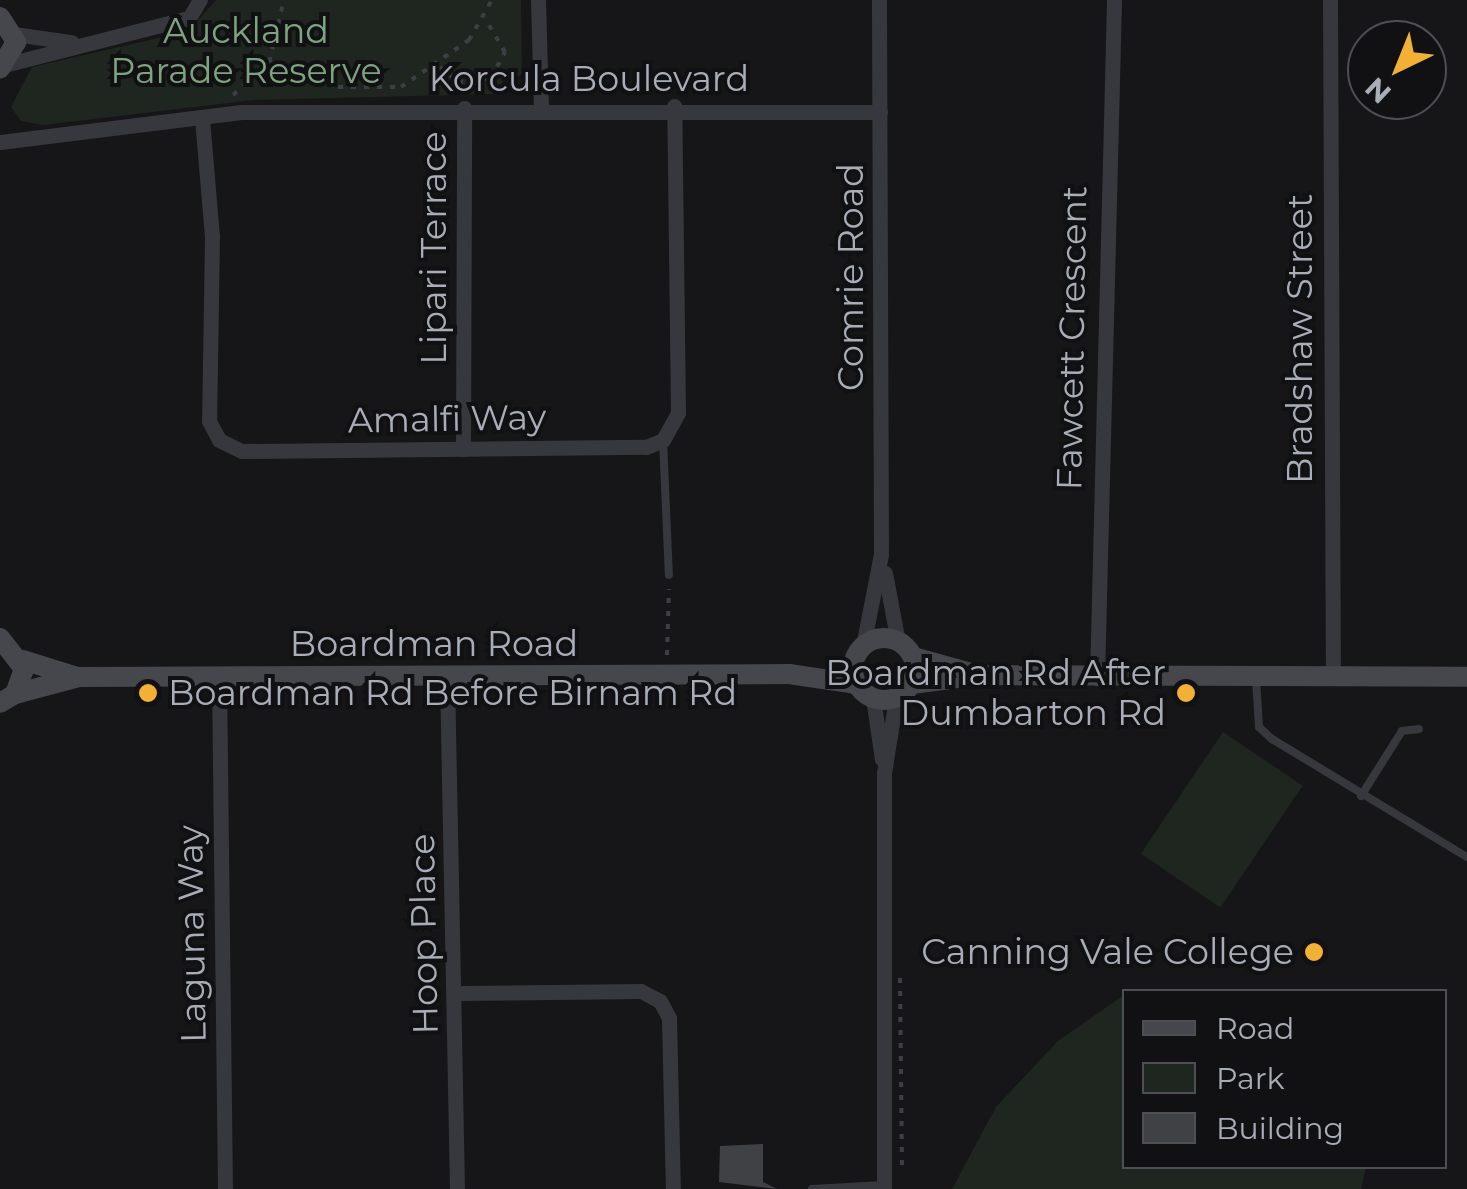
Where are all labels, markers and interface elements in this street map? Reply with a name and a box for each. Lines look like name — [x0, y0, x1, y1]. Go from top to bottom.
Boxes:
park label: Auckland Parade Reserve — [110, 10, 382, 92]
north arrow — [1347, 20, 1447, 120]
street label: Korcula Boulevard — [429, 58, 749, 100]
text: N — [1358, 70, 1398, 111]
street label: Lipari Terrace — [413, 131, 455, 365]
street label: Comrie Road — [830, 163, 872, 391]
street label: Fawcett Crescent — [1048, 185, 1096, 491]
street label: Bradshaw Street — [1279, 194, 1321, 484]
street label: Amalfi Way — [347, 396, 547, 442]
street label: Boardman Road — [290, 623, 578, 665]
place label: Boardman Rd After Dumbarton Rd — [825, 652, 1166, 734]
place label: Boardman Rd Before Birnam Rd — [168, 672, 737, 714]
marker: Boardman Rd Before Birnam Rd — [137, 682, 159, 704]
marker: Boardman Rd After Dumbarton Rd — [1175, 682, 1197, 704]
street label: Laguna Way — [169, 825, 215, 1043]
street label: Hoop Place — [401, 833, 447, 1035]
place label: Canning Vale College — [921, 931, 1294, 973]
marker: Canning Vale College — [1303, 941, 1325, 963]
legend — [1122, 989, 1447, 1169]
text: Road — [1216, 1010, 1294, 1047]
text: Park — [1216, 1060, 1285, 1097]
text: Building — [1216, 1110, 1344, 1147]

